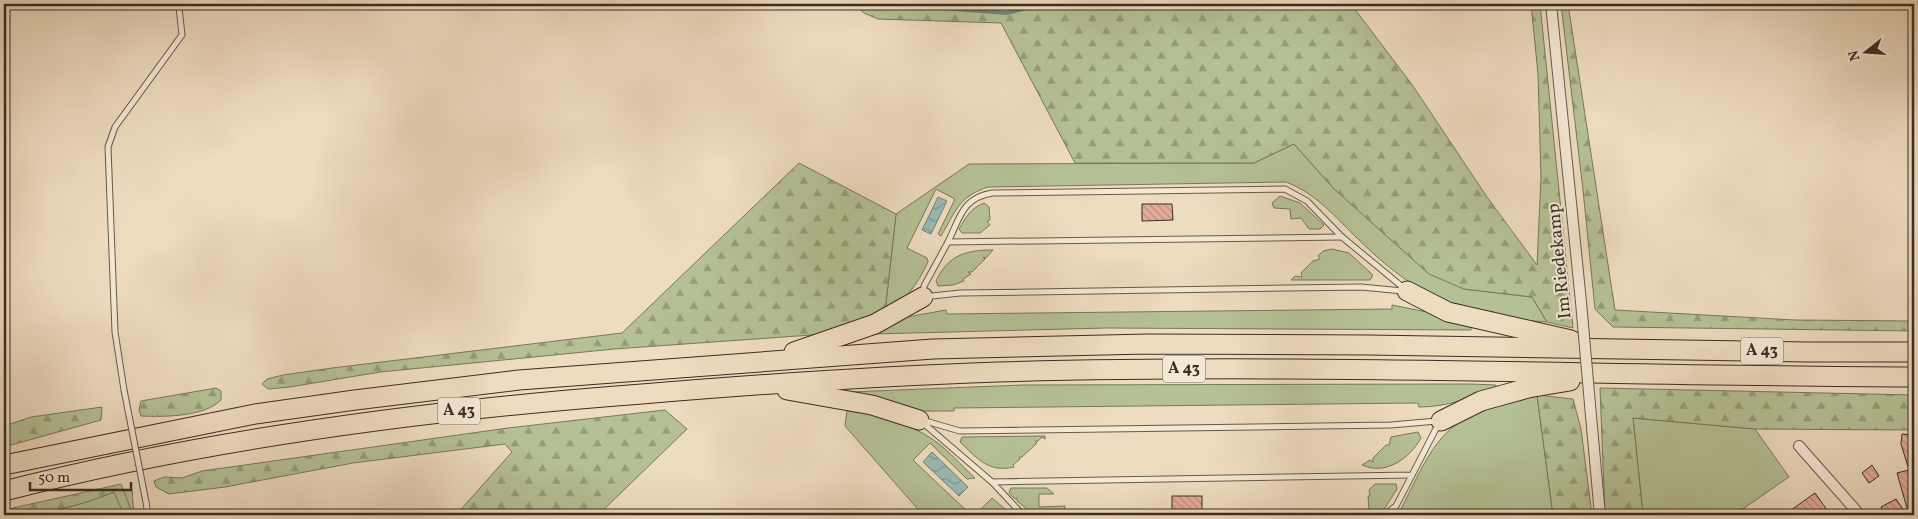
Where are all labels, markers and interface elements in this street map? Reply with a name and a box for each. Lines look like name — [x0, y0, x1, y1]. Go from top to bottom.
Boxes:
north arrow — [1840, 28, 1890, 78]
text: N — [1844, 48, 1866, 63]
street label: Im Riedekamp — [1542, 202, 1578, 320]
road number: A 43 — [1741, 338, 1783, 364]
road number: A 43 — [1163, 356, 1205, 382]
road number: A 43 — [438, 398, 480, 424]
scale bar — [30, 459, 131, 491]
text: 50 m — [38, 468, 70, 489]

